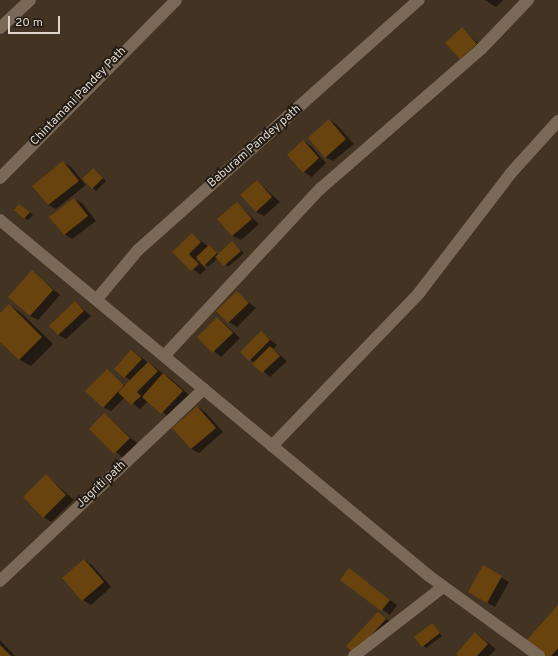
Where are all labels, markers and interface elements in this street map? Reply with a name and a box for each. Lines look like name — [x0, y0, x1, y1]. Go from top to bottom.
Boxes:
scale bar — [10, 8, 62, 34]
text: 20 m — [15, 15, 43, 31]
street label: Chintamani Pandey Path — [28, 45, 130, 149]
street label: Baburam Pandey path — [205, 103, 305, 191]
street label: Jagriti path — [74, 459, 130, 511]

